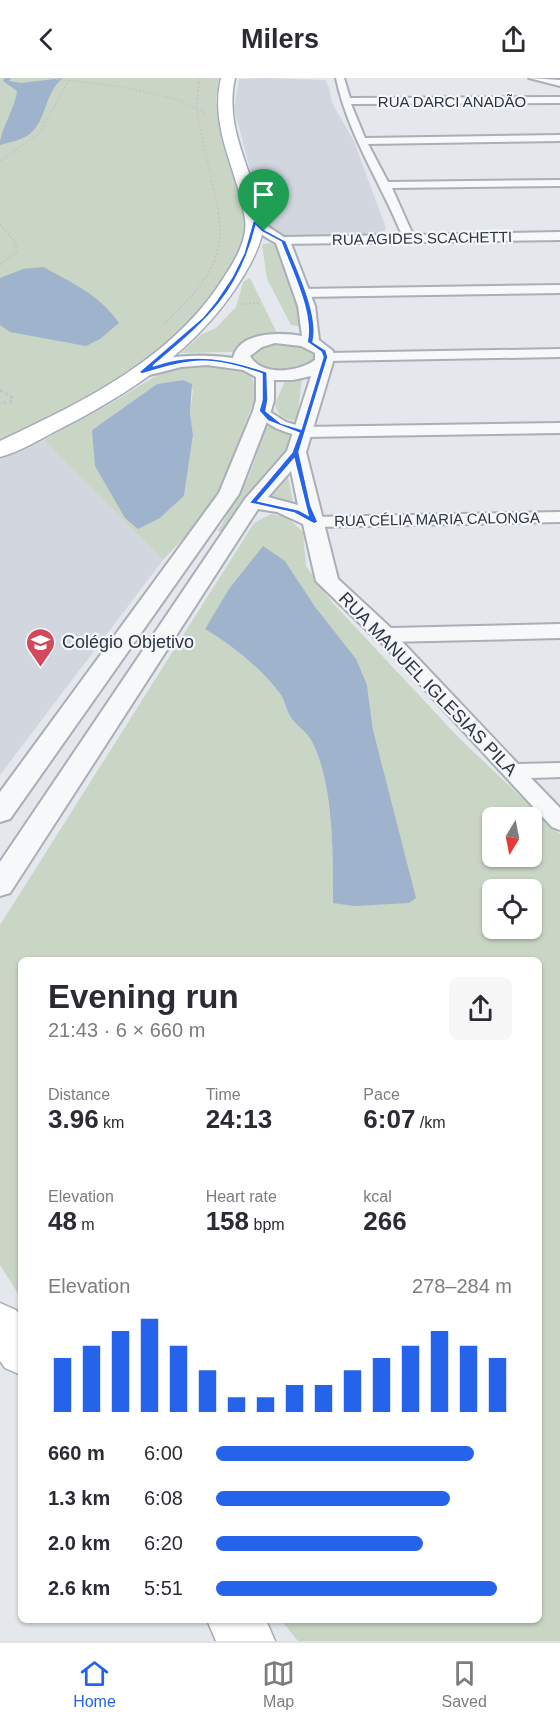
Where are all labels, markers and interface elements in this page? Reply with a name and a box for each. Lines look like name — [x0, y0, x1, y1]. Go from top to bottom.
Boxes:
icon: back — [30, 23, 63, 56]
icon: share — [497, 23, 530, 56]
text: Milers — [241, 24, 319, 54]
street label: RUA DARCI ANADÃO — [378, 93, 526, 110]
pin — [238, 169, 289, 231]
icon: arrive — [247, 178, 280, 211]
street label: RUA AGIDES SCACHETTI — [332, 228, 512, 248]
street label: RUA CÉLIA MARIA CALONGA — [334, 509, 540, 529]
street label: RUA MANUEL IGLESIAS PILA — [335, 588, 521, 780]
school or university icon: Colégio Objetivo — [25, 626, 57, 668]
place label: Colégio Objetivo — [62, 632, 194, 652]
north arrow — [482, 807, 542, 867]
map controls — [482, 807, 542, 939]
button: locate — [482, 879, 542, 939]
button: share — [449, 977, 512, 1040]
text: Evening run — [48, 978, 239, 1015]
text: 21:43 · 6 × 660 m — [48, 1019, 205, 1041]
text: Distance — [48, 1086, 110, 1103]
text: Time — [206, 1086, 241, 1103]
text: Pace — [363, 1086, 400, 1103]
text: 3.96 — [48, 1104, 99, 1134]
text: 24:13 — [206, 1104, 272, 1134]
text: 6:07 — [363, 1104, 415, 1134]
text: km — [99, 1114, 124, 1131]
text: /km — [415, 1114, 446, 1131]
text: Elevation — [48, 1188, 114, 1205]
text: Heart rate — [206, 1188, 277, 1205]
text: kcal — [363, 1188, 392, 1205]
text: 48 — [48, 1206, 77, 1236]
text: 158 — [206, 1206, 249, 1236]
text: 266 — [363, 1206, 407, 1236]
text: m — [77, 1216, 95, 1233]
text: bpm — [249, 1216, 285, 1233]
text: Elevation — [48, 1275, 130, 1297]
text: 278–284 m — [412, 1275, 512, 1297]
text: 660 m — [48, 1442, 105, 1464]
text: 6:00 — [144, 1442, 183, 1464]
text: 1.3 km — [48, 1487, 110, 1509]
text: 6:08 — [144, 1487, 183, 1509]
text: 2.0 km — [48, 1532, 110, 1554]
text: 6:20 — [144, 1532, 183, 1554]
text: 2.6 km — [48, 1577, 110, 1599]
text: 5:51 — [144, 1577, 183, 1599]
tab: Home — [73, 1657, 116, 1711]
tab: Map — [262, 1657, 295, 1711]
tab: Saved — [441, 1657, 487, 1711]

